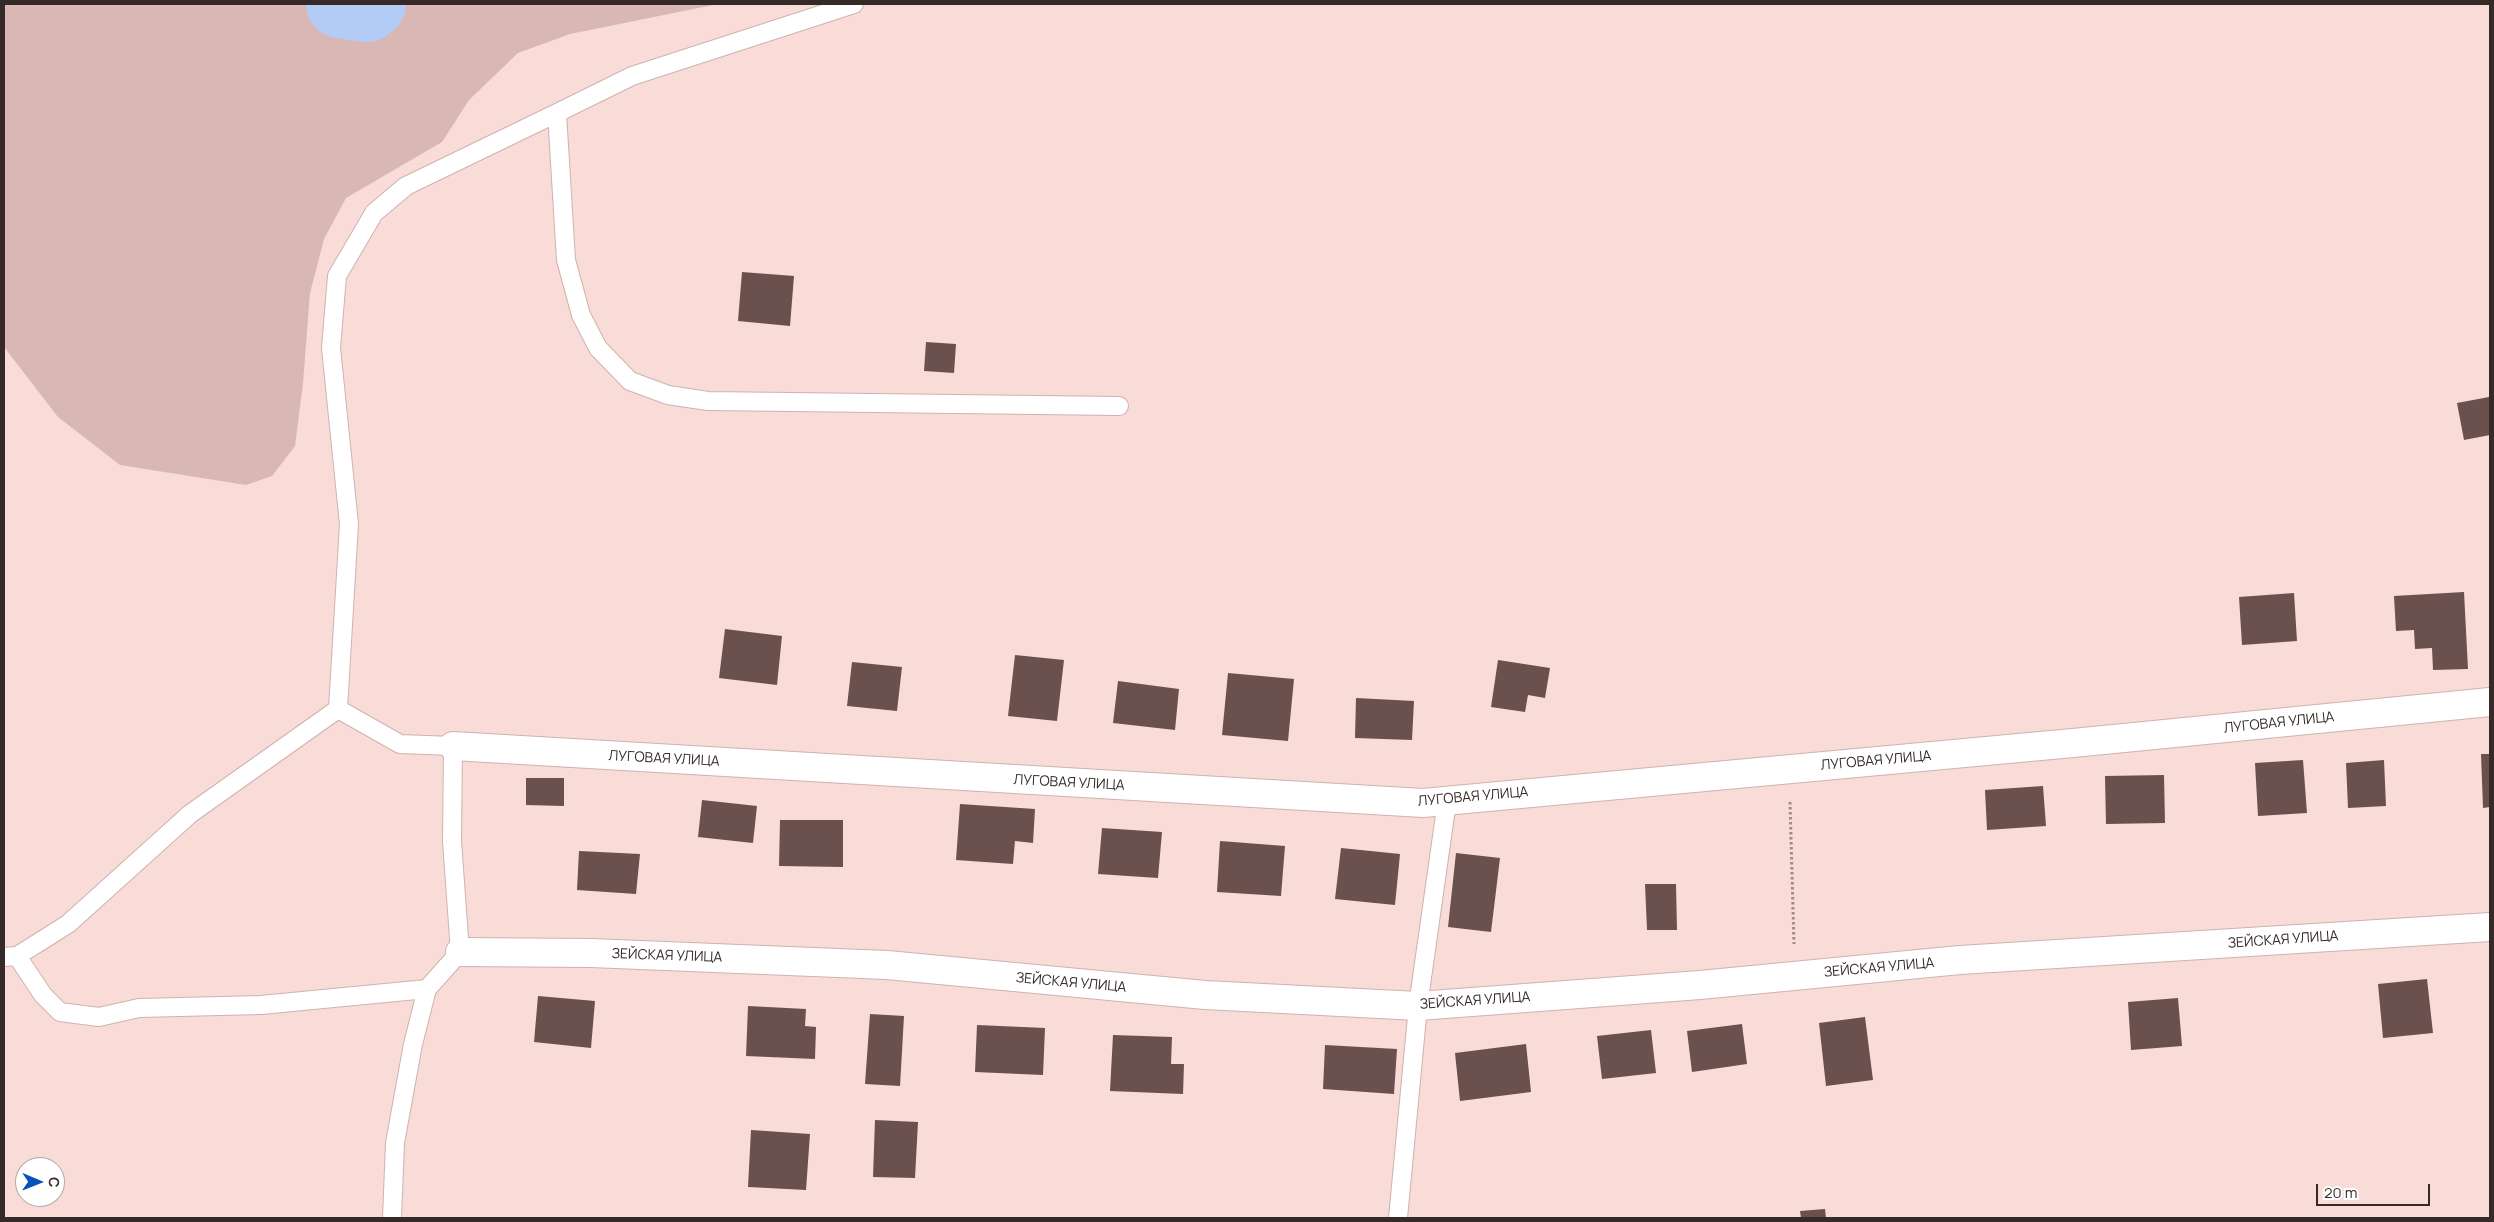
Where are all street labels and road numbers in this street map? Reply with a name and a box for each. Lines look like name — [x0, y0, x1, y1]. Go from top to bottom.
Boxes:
street label: ЛУГОВАЯ УЛИЦА — [2223, 709, 2335, 737]
street label: ЛУГОВАЯ УЛИЦА — [608, 748, 720, 770]
street label: ЛУГОВАЯ УЛИЦА — [1820, 748, 1932, 774]
street label: ЛУГОВАЯ УЛИЦА — [1013, 772, 1125, 794]
street label: ЛУГОВАЯ УЛИЦА — [1417, 784, 1529, 810]
street label: ЗЕЙСКАЯ УЛИЦА — [2227, 928, 2339, 952]
street label: ЗЕЙСКАЯ УЛИЦА — [611, 946, 723, 966]
street label: ЗЕЙСКАЯ УЛИЦА — [1823, 955, 1935, 981]
street label: ЗЕЙСКАЯ УЛИЦА — [1015, 970, 1127, 996]
street label: ЗЕЙСКАЯ УЛИЦА — [1419, 989, 1531, 1013]

